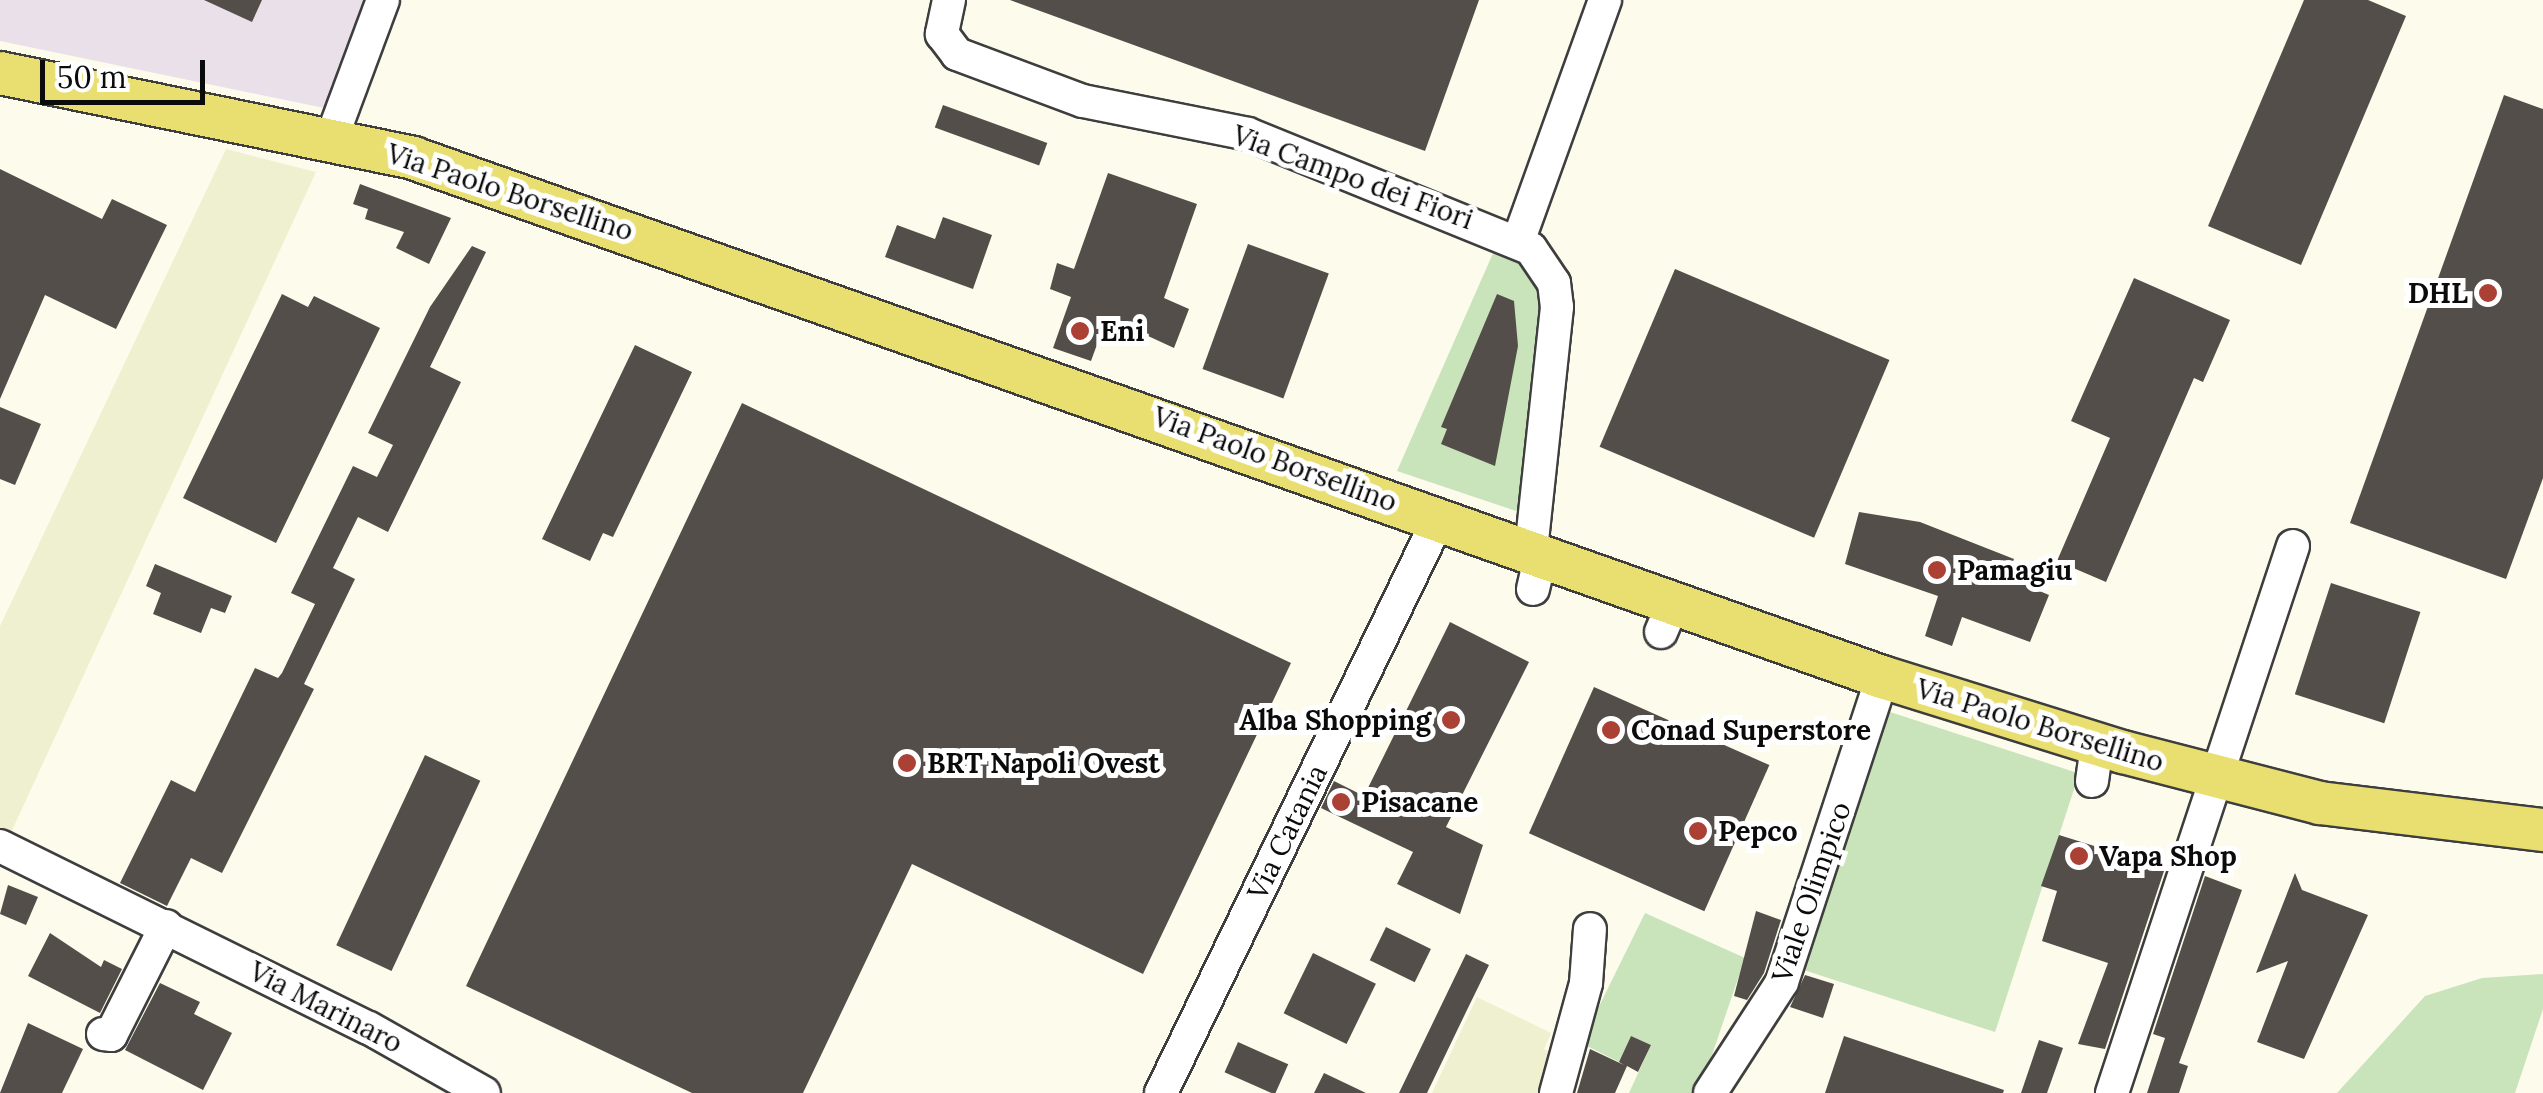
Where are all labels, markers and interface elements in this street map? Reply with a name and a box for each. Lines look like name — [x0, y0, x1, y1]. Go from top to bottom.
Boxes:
scale bar — [45, 40, 210, 102]
text: 50 m — [57, 58, 127, 96]
street label: Via Campo dei Fiori — [1228, 118, 1478, 236]
street label: Via Paolo Borsellino — [383, 136, 637, 248]
place label: DHL — [2408, 276, 2468, 310]
marker: DHL — [2477, 282, 2499, 304]
place label: Eni — [1100, 314, 1144, 348]
marker: Eni — [1069, 320, 1091, 342]
street label: Via Paolo Borsellino — [1148, 399, 1402, 519]
place label: Pamagiu — [1957, 553, 2072, 587]
marker: Pamagiu — [1926, 559, 1948, 581]
street label: Via Paolo Borsellino — [1912, 671, 2168, 779]
place label: Alba Shopping — [1239, 703, 1431, 737]
marker: Alba Shopping — [1440, 709, 1462, 731]
place label: Conad Superstore — [1631, 713, 1871, 747]
marker: Conad Superstore — [1600, 719, 1622, 741]
place label: BRT Napoli Ovest — [927, 746, 1160, 780]
marker: BRT Napoli Ovest — [896, 752, 918, 774]
street label: Via Catania — [1240, 759, 1334, 905]
place label: Pisacane — [1361, 785, 1478, 819]
marker: Pisacane — [1330, 791, 1352, 813]
street label: Viale Olimpico — [1764, 797, 1858, 987]
place label: Pepco — [1718, 814, 1798, 848]
marker: Pepco — [1687, 820, 1709, 842]
place label: Vapa Shop — [2099, 839, 2237, 873]
marker: Vapa Shop — [2068, 845, 2090, 867]
street label: Via Marinaro — [244, 954, 408, 1060]

